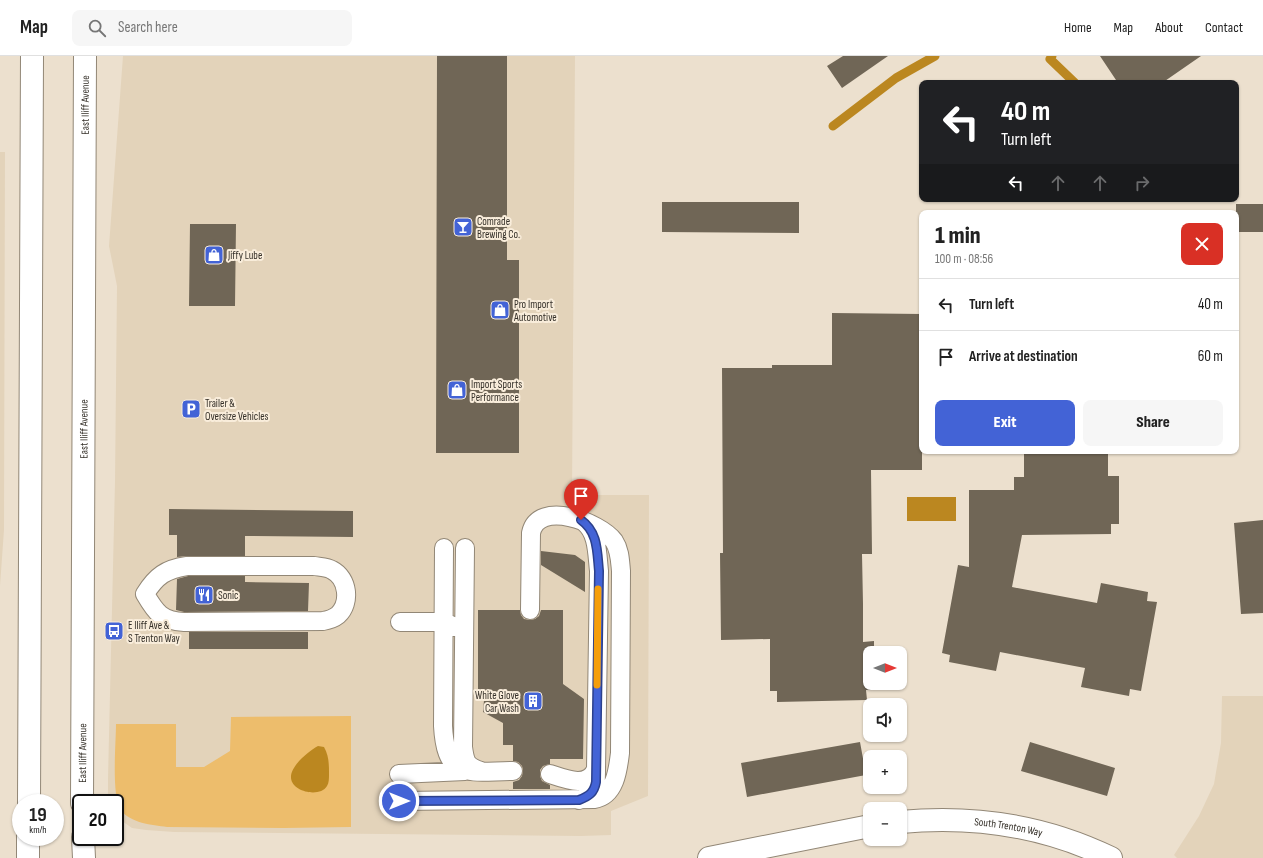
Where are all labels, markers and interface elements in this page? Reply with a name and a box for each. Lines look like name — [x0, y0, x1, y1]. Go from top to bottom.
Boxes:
search box — [72, 10, 352, 46]
text: Map — [20, 16, 48, 39]
icon: search — [86, 17, 108, 39]
text: Search here — [118, 18, 178, 37]
text: Home — [1064, 19, 1092, 36]
text: Map — [1114, 19, 1133, 36]
text: About — [1155, 19, 1183, 36]
text: Contact — [1205, 19, 1243, 36]
street label: East Iliff Avenue — [79, 75, 92, 135]
text: 40 m — [1001, 95, 1050, 128]
icon: left — [935, 96, 987, 148]
text: Turn left — [1001, 129, 1052, 150]
icon: left — [1005, 172, 1027, 194]
icon: ahead — [1047, 172, 1069, 194]
icon: ahead — [1089, 172, 1111, 194]
icon: right — [1131, 172, 1153, 194]
place label: Comrade Brewing Co. — [477, 215, 520, 241]
bar icon: Comrade Brewing Co. — [452, 216, 474, 238]
text: 1 min — [935, 221, 981, 250]
button: close — [1181, 223, 1223, 265]
shop icon: Jiffy Lube — [203, 244, 225, 266]
place label: Jiffy Lube — [227, 249, 262, 262]
text: 100 m · 08:56 — [935, 251, 993, 267]
icon: left — [935, 294, 957, 316]
text: Turn left — [969, 295, 1014, 314]
text: 40 m — [1198, 295, 1223, 314]
place label: Pro Import Automotive — [513, 298, 557, 324]
shop icon: Pro Import Automotive — [489, 299, 511, 321]
icon: arrive — [935, 346, 957, 368]
text: Arrive at destination — [969, 347, 1078, 366]
text: 60 m — [1198, 347, 1223, 366]
place label: Import Sports Performance — [471, 378, 522, 404]
shop icon: Import Sports Performance — [446, 379, 468, 401]
place label: Trailer & Oversize Vehicles — [205, 397, 269, 423]
parking icon: Trailer & Oversize Vehicles — [180, 398, 202, 420]
street label: East Iliff Avenue — [77, 399, 91, 459]
button: Exit — [935, 400, 1075, 446]
button: Share — [1083, 400, 1223, 446]
pin — [564, 479, 598, 520]
icon: arrive — [570, 485, 592, 507]
restaurant icon: Sonic — [193, 584, 215, 606]
place label: Sonic — [218, 589, 238, 602]
place label: E Iliff Ave & S Trenton Way — [128, 619, 181, 645]
bus stop icon: E Iliff Ave & S Trenton Way — [103, 620, 125, 642]
north arrow — [863, 646, 907, 690]
map controls — [863, 646, 907, 846]
place label: White Glove Car Wash — [475, 689, 519, 715]
building icon: White Glove Car Wash — [522, 690, 544, 712]
button: sound — [863, 698, 907, 742]
street label: East Iliff Avenue — [76, 723, 89, 783]
button: + — [863, 750, 907, 794]
position arrow — [378, 780, 420, 822]
speed limit sign: 20 — [72, 794, 124, 846]
button: − — [863, 802, 907, 846]
text: 19 — [29, 803, 47, 827]
street label: South Trenton Way — [974, 815, 1045, 840]
text: km/h — [29, 824, 47, 836]

